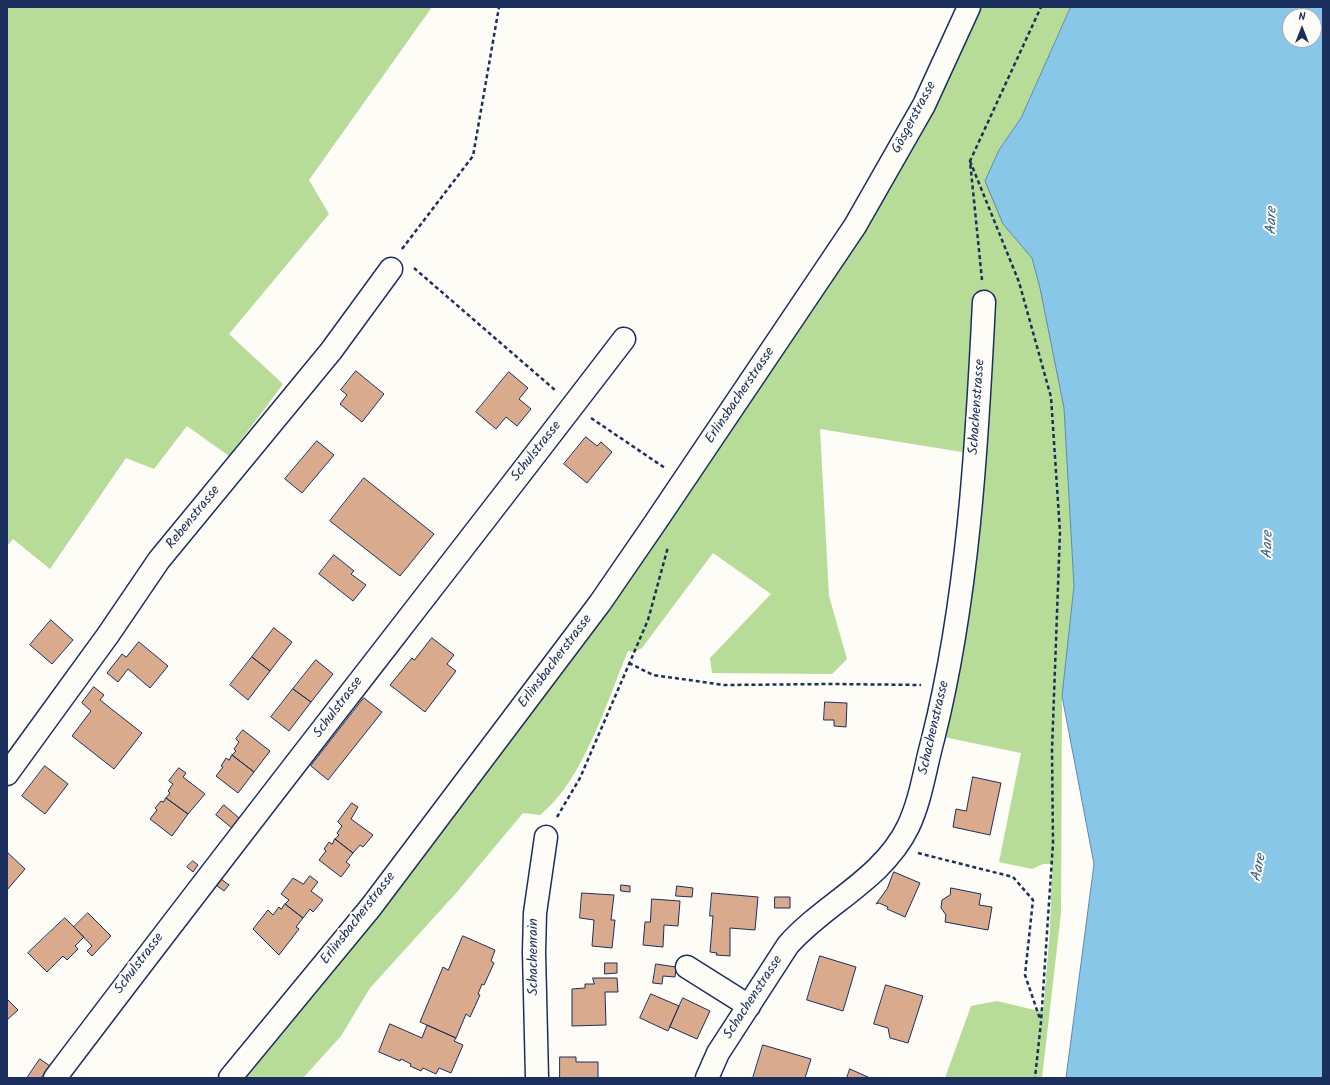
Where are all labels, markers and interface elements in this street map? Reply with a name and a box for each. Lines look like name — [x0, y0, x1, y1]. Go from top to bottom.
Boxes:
north arrow — [1282, 8, 1322, 48]
text: N — [1299, 8, 1305, 26]
street label: Gösgerstrasse — [889, 79, 941, 157]
water label: Aare — [1264, 207, 1282, 235]
street label: Erlinsbacherstrasse — [703, 345, 779, 447]
street label: Schachenstrasse — [966, 359, 990, 455]
street label: Schulstrasse — [508, 418, 566, 486]
street label: Rebenstrasse — [163, 483, 225, 553]
water label: Aare — [1260, 531, 1278, 559]
street label: Erlinsbacherstrasse — [515, 612, 597, 712]
street label: Schulstrasse — [311, 674, 367, 742]
street label: Schachenstrasse — [916, 679, 954, 777]
water label: Aare — [1249, 853, 1271, 883]
street label: Erlinsbacherstrasse — [318, 870, 400, 968]
street label: Schachenrain — [527, 918, 543, 996]
street label: Schulstrasse — [112, 930, 168, 998]
street label: Schachenstrasse — [721, 953, 787, 1043]

